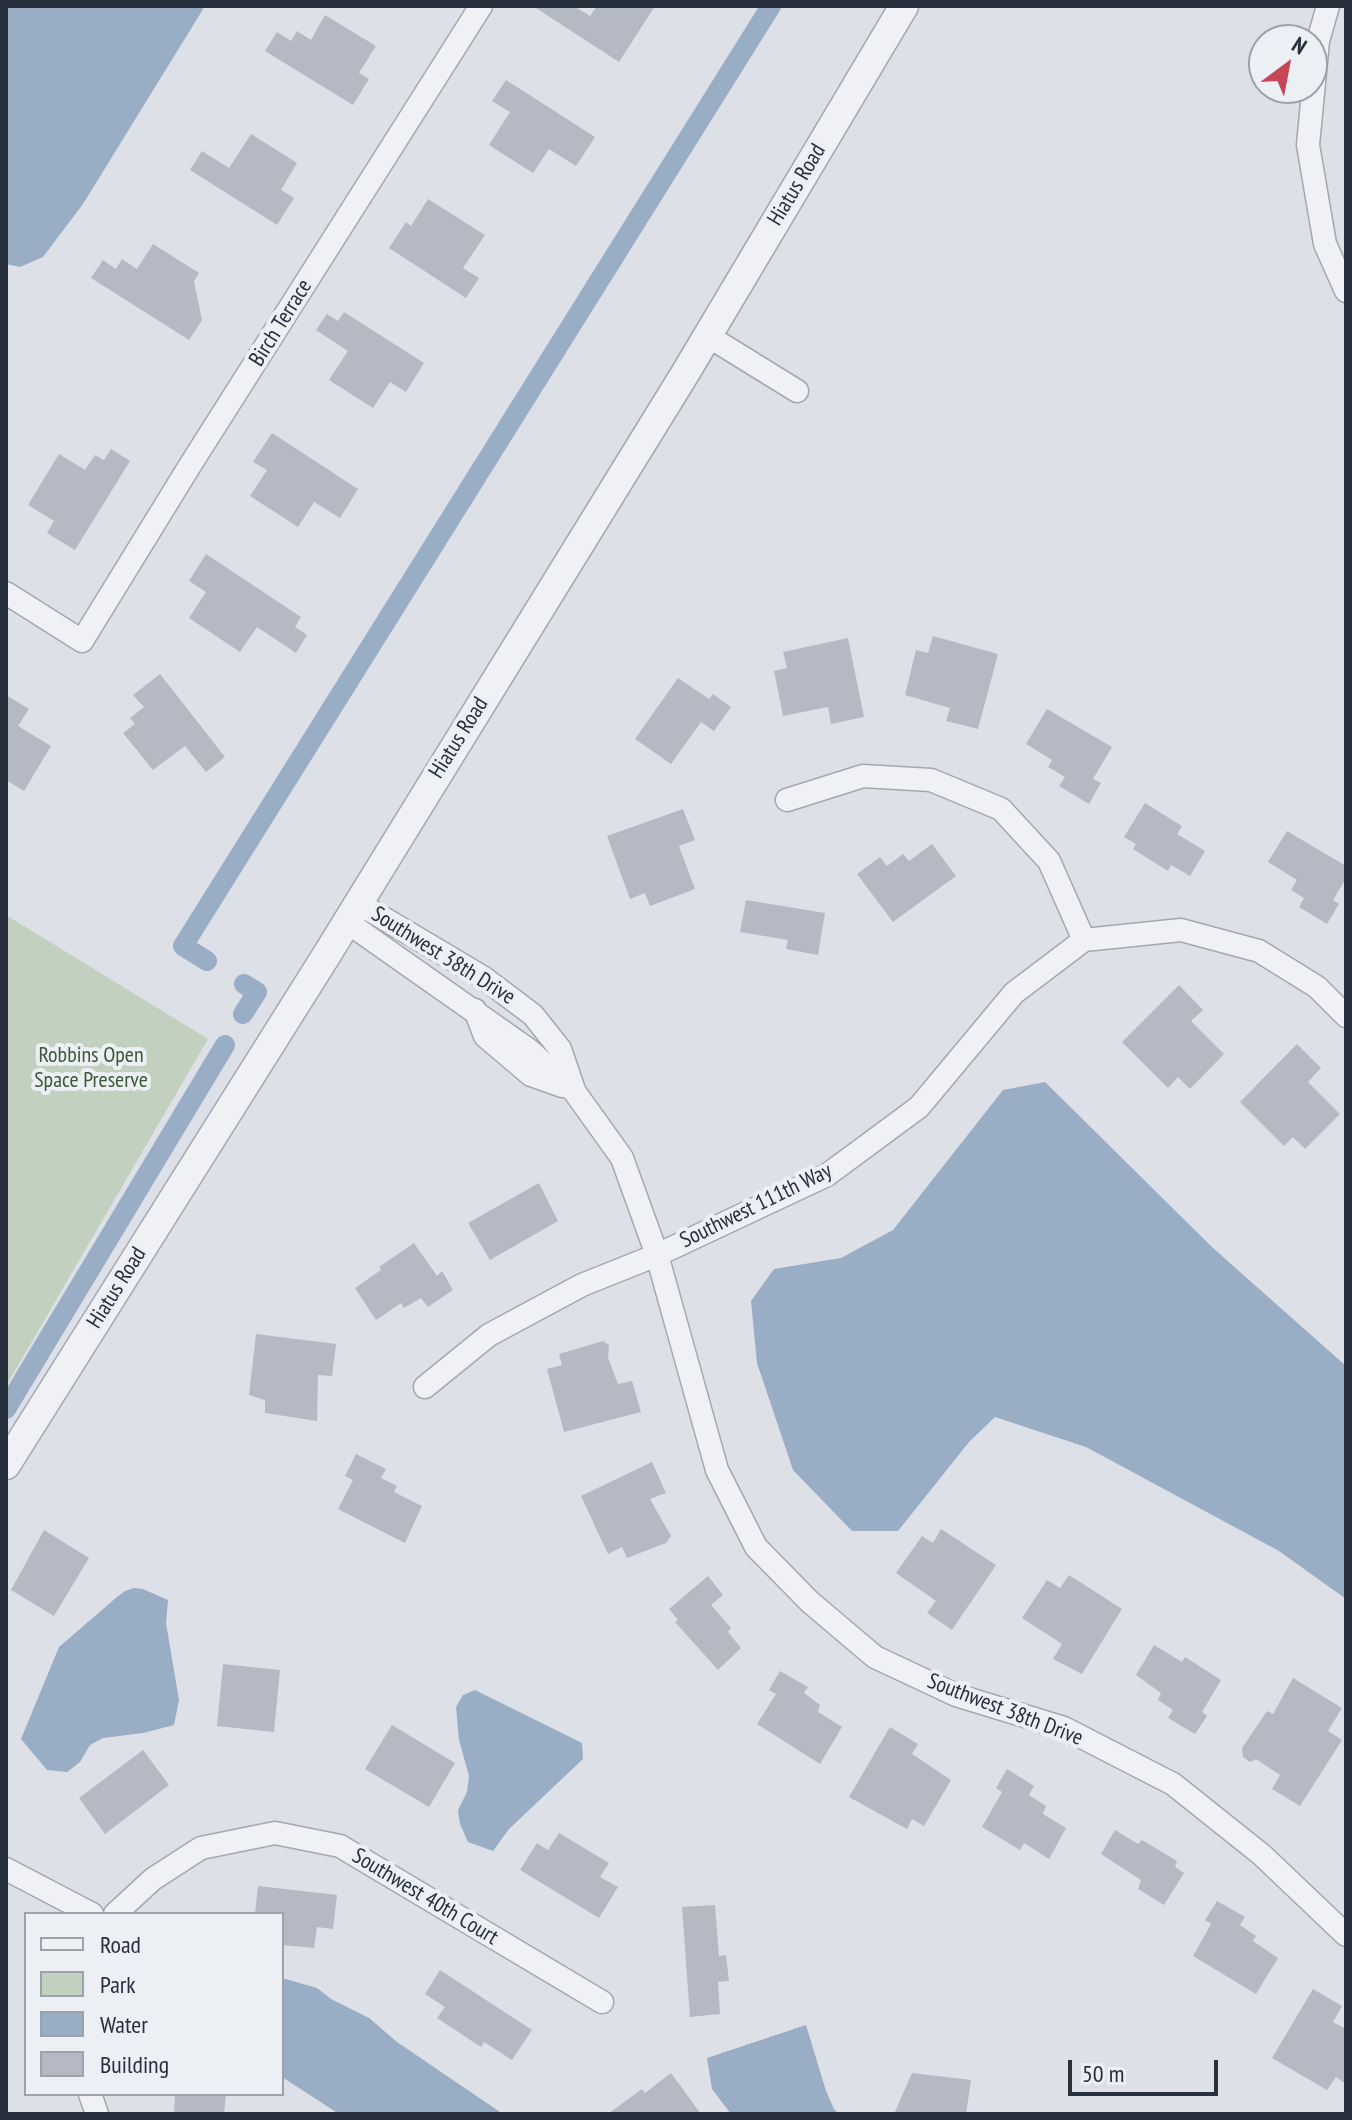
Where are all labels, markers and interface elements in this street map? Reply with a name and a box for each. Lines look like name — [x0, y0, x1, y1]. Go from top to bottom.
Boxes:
north arrow — [1248, 24, 1328, 104]
text: N — [1287, 30, 1312, 60]
street label: Hiatus Road — [762, 139, 832, 231]
street label: Birch Terrace — [244, 275, 318, 371]
street label: Hiatus Road — [424, 693, 494, 783]
street label: Southwest 38th Drive — [366, 901, 520, 1011]
park label: Robbins Open Space Preserve — [34, 1043, 148, 1094]
street label: Southwest 111th Way — [676, 1158, 836, 1254]
street label: Hiatus Road — [82, 1243, 152, 1333]
street label: Southwest 38th Drive — [924, 1668, 1086, 1752]
street label: Southwest 40th Court — [347, 1843, 503, 1951]
legend — [24, 1912, 284, 2096]
text: Road — [100, 1929, 141, 1960]
text: Park — [100, 1969, 136, 2000]
text: Water — [100, 2009, 148, 2040]
scale bar — [1072, 2044, 1222, 2094]
text: Building — [100, 2049, 169, 2080]
text: 50 m — [1082, 2058, 1124, 2089]

